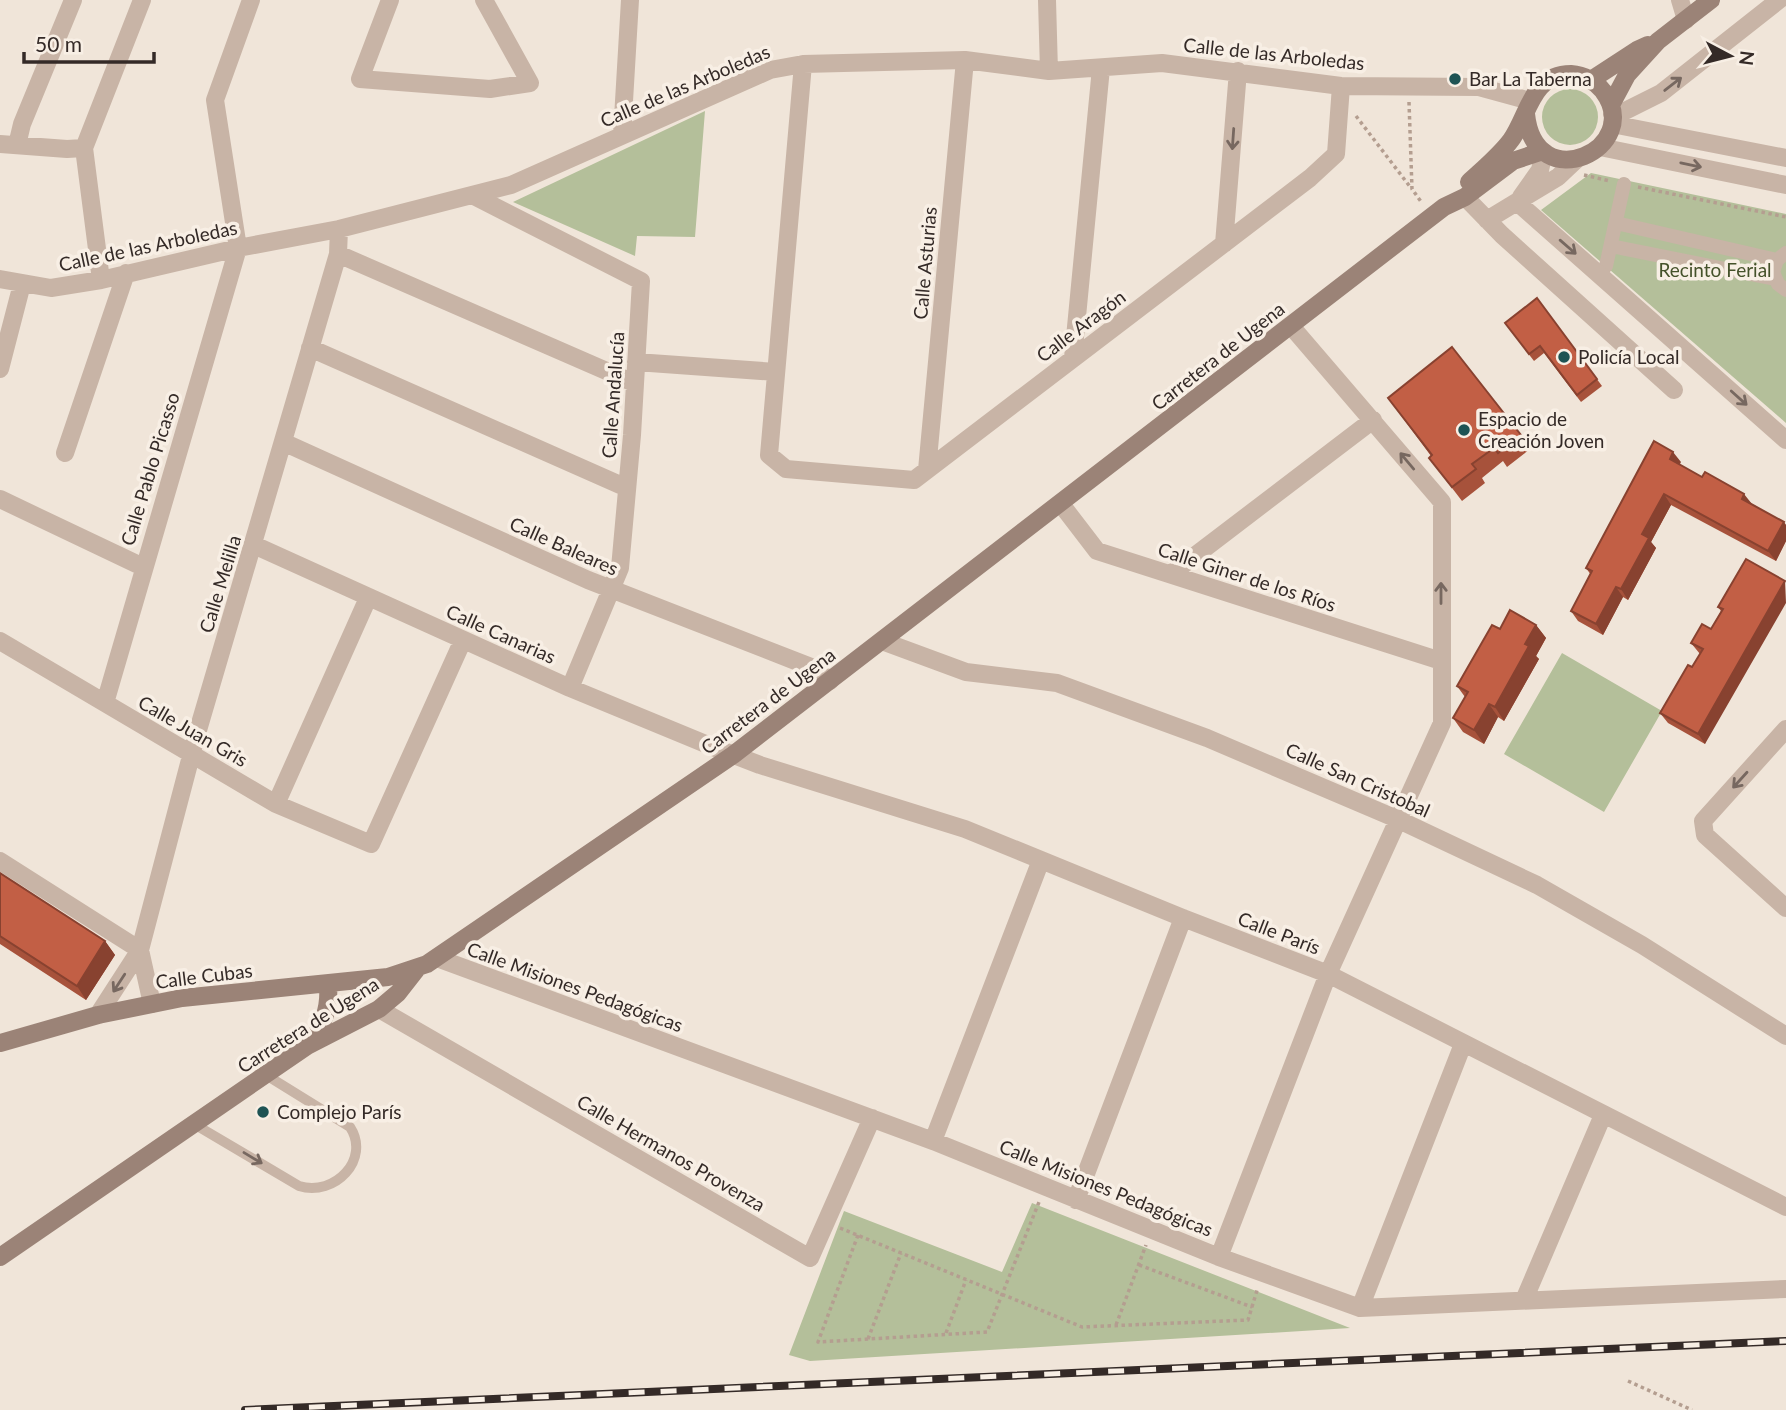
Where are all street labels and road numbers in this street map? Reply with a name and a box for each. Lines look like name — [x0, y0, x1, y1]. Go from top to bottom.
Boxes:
street label: Calle de las Arboledas — [1182, 33, 1366, 74]
street label: Calle de las Arboledas — [597, 39, 773, 132]
street label: Calle Asturias — [908, 206, 941, 320]
street label: Calle de las Arboledas — [57, 215, 239, 276]
street label: Calle Aragón — [1032, 285, 1130, 367]
street label: Carretera de Ugena — [1147, 297, 1289, 415]
street label: Calle Andalucía — [597, 331, 628, 459]
street label: Calle Pablo Picasso — [115, 389, 184, 548]
street label: Calle Baleares — [506, 511, 622, 580]
street label: Calle Melilla — [194, 532, 245, 635]
street label: Calle Giner de los Ríos — [1155, 537, 1339, 616]
street label: Calle Canarias — [443, 599, 559, 668]
street label: Carretera de Ugena — [696, 643, 839, 759]
street label: Calle Juan Gris — [135, 690, 252, 771]
street label: Calle San Cristobal — [1282, 737, 1434, 822]
street label: Calle París — [1235, 906, 1324, 959]
street label: Calle Misiones Pedagógicas — [464, 937, 686, 1036]
street label: Calle Cubas — [154, 958, 254, 993]
street label: Carretera de Ugena — [233, 972, 383, 1077]
street label: Calle Hermanos Provenza — [573, 1089, 769, 1216]
street label: Calle Misiones Pedagógicas — [996, 1134, 1216, 1241]

